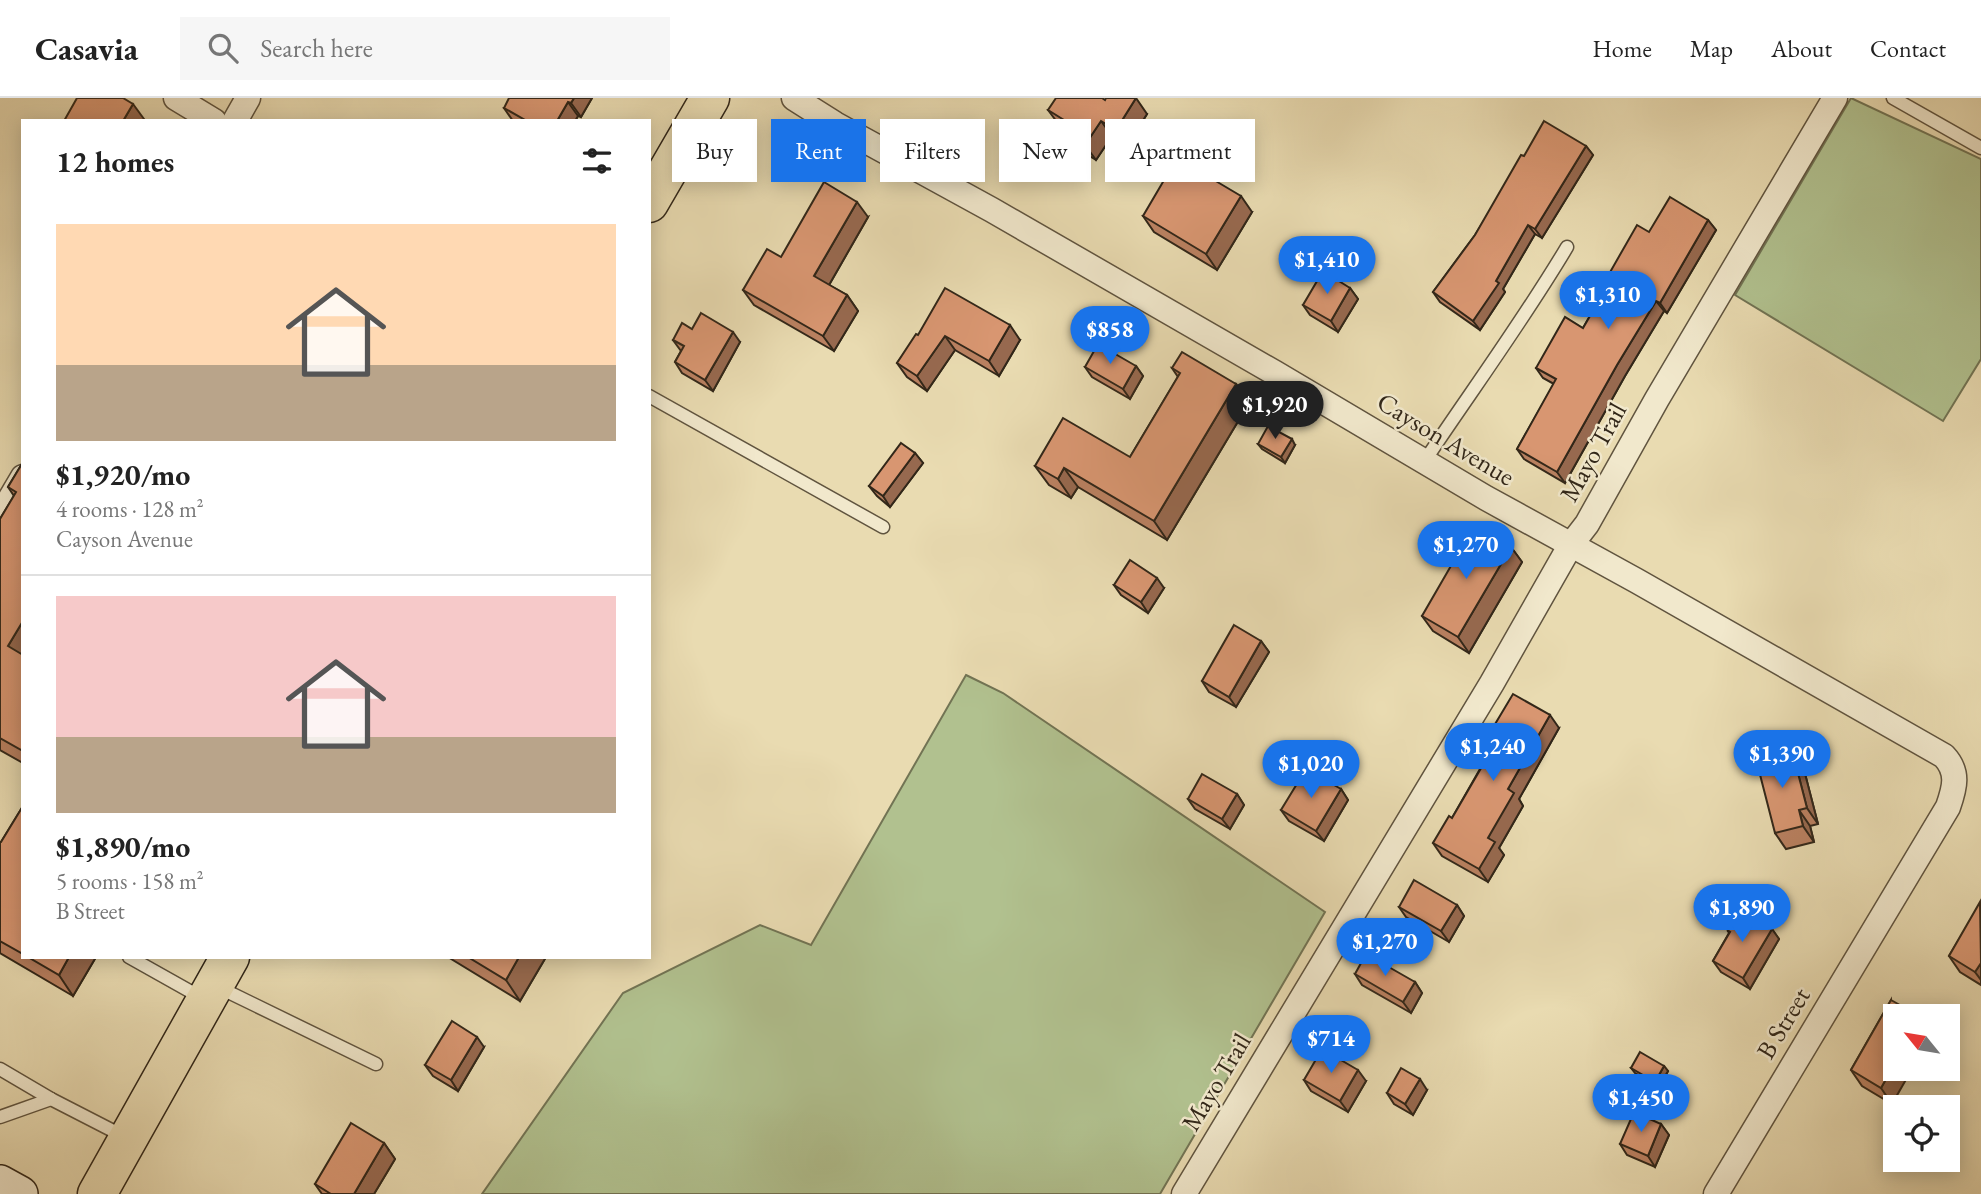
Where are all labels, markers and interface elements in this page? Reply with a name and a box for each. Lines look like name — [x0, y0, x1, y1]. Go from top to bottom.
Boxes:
search box — [180, 17, 670, 80]
text: Casavia — [35, 27, 138, 70]
icon: search — [204, 29, 242, 67]
text: Search here — [260, 31, 373, 65]
text: Home — [1592, 33, 1652, 64]
text: Map — [1690, 33, 1733, 64]
text: About — [1771, 33, 1832, 64]
text: Contact — [1870, 33, 1946, 64]
chip: Buy — [672, 119, 757, 182]
chip: Rent — [771, 119, 866, 182]
chip: Filters — [880, 119, 985, 182]
chip: New — [999, 119, 1091, 182]
chip: Apartment — [1105, 119, 1255, 182]
text: 12 homes — [56, 142, 174, 181]
icon: filters — [578, 142, 616, 180]
pin: $1,410 — [1270, 236, 1384, 296]
text: $1,410 — [1295, 244, 1359, 274]
icon: home — [273, 269, 399, 395]
pin: $1,310 — [1551, 272, 1665, 331]
text: $1,310 — [1576, 279, 1640, 309]
pin: $858 — [1069, 306, 1151, 366]
text: $858 — [1086, 314, 1134, 344]
pin: $1,920 — [1218, 382, 1332, 441]
street label: Cayson Avenue — [1371, 385, 1521, 493]
text: $1,920 — [1243, 389, 1307, 419]
street label: Mayo Trail — [1552, 396, 1634, 508]
text: $1,920/mo — [56, 455, 190, 494]
text: 4 rooms · 128 m² — [56, 494, 204, 524]
pin: $1,270 — [1409, 522, 1523, 581]
text: Cayson Avenue — [56, 524, 193, 554]
text: $1,270 — [1434, 529, 1498, 559]
icon: home — [273, 641, 399, 767]
pin: $1,240 — [1436, 724, 1550, 783]
pin: $1,390 — [1725, 730, 1839, 790]
text: $1,240 — [1461, 731, 1525, 761]
text: $1,390 — [1750, 738, 1814, 768]
pin: $1,020 — [1254, 740, 1368, 800]
text: $1,020 — [1279, 748, 1343, 778]
text: $1,890/mo — [56, 827, 190, 866]
text: 5 rooms · 158 m² — [56, 866, 204, 896]
pin: $1,890 — [1685, 884, 1799, 944]
text: $1,890 — [1710, 892, 1774, 922]
text: B Street — [56, 896, 125, 926]
pin: $1,270 — [1328, 918, 1442, 978]
text: $1,270 — [1353, 926, 1417, 956]
street label: B Street — [1748, 981, 1818, 1065]
north arrow — [1883, 1004, 1960, 1082]
map controls — [1883, 1004, 1960, 1172]
pin: $714 — [1290, 1016, 1372, 1075]
text: $714 — [1307, 1023, 1355, 1053]
street label: Mayo Trail — [1174, 1027, 1258, 1137]
pin: $1,450 — [1584, 1074, 1698, 1134]
text: $1,450 — [1609, 1082, 1673, 1112]
button: locate — [1883, 1095, 1960, 1172]

